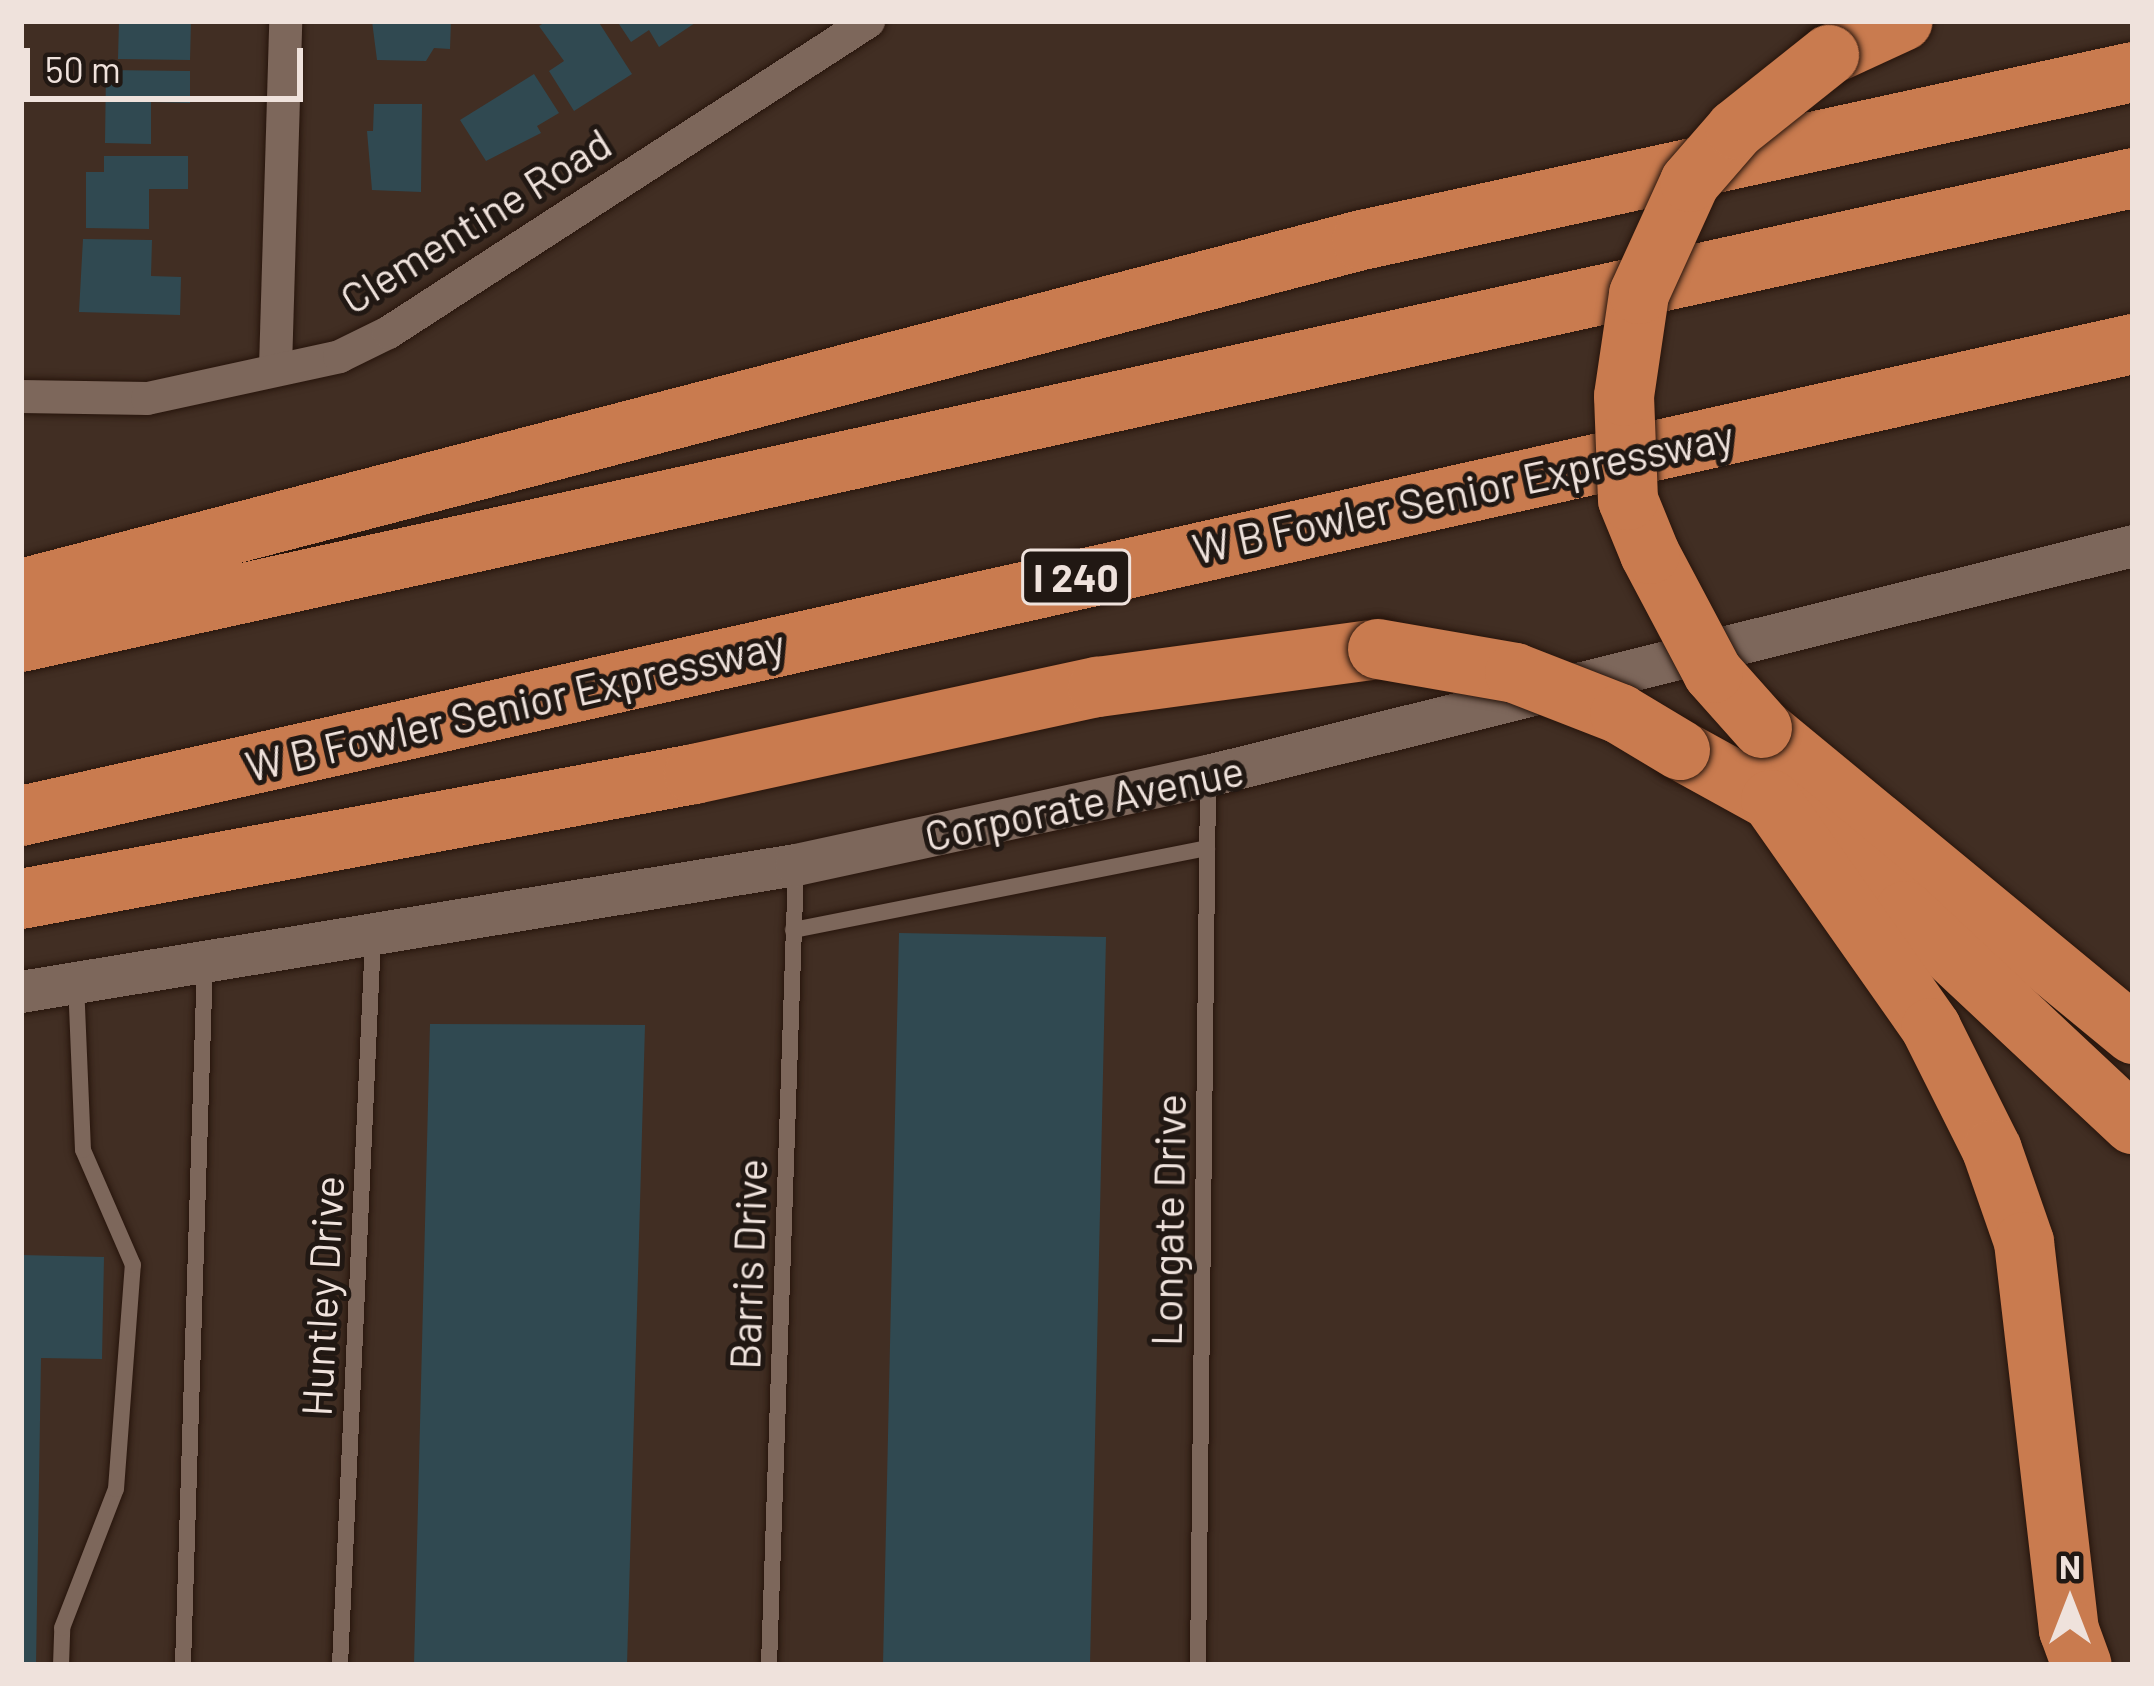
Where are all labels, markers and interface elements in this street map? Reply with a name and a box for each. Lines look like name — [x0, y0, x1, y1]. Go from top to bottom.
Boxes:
scale bar — [30, 24, 309, 98]
text: 50 m — [45, 47, 121, 90]
street label: Clementine Road — [331, 117, 619, 323]
street label: W B Fowler Senior Expressway — [1188, 409, 1738, 573]
road number: I 240 — [1019, 544, 1133, 610]
street label: W B Fowler Senior Expressway — [241, 617, 789, 791]
street label: Corporate Avenue — [920, 744, 1248, 860]
street label: Longate Drive — [1140, 1093, 1194, 1347]
street label: Barris Drive — [718, 1158, 776, 1370]
street label: Huntley Drive — [290, 1174, 352, 1418]
north arrow — [2010, 1542, 2130, 1662]
text: N — [2059, 1546, 2081, 1586]

